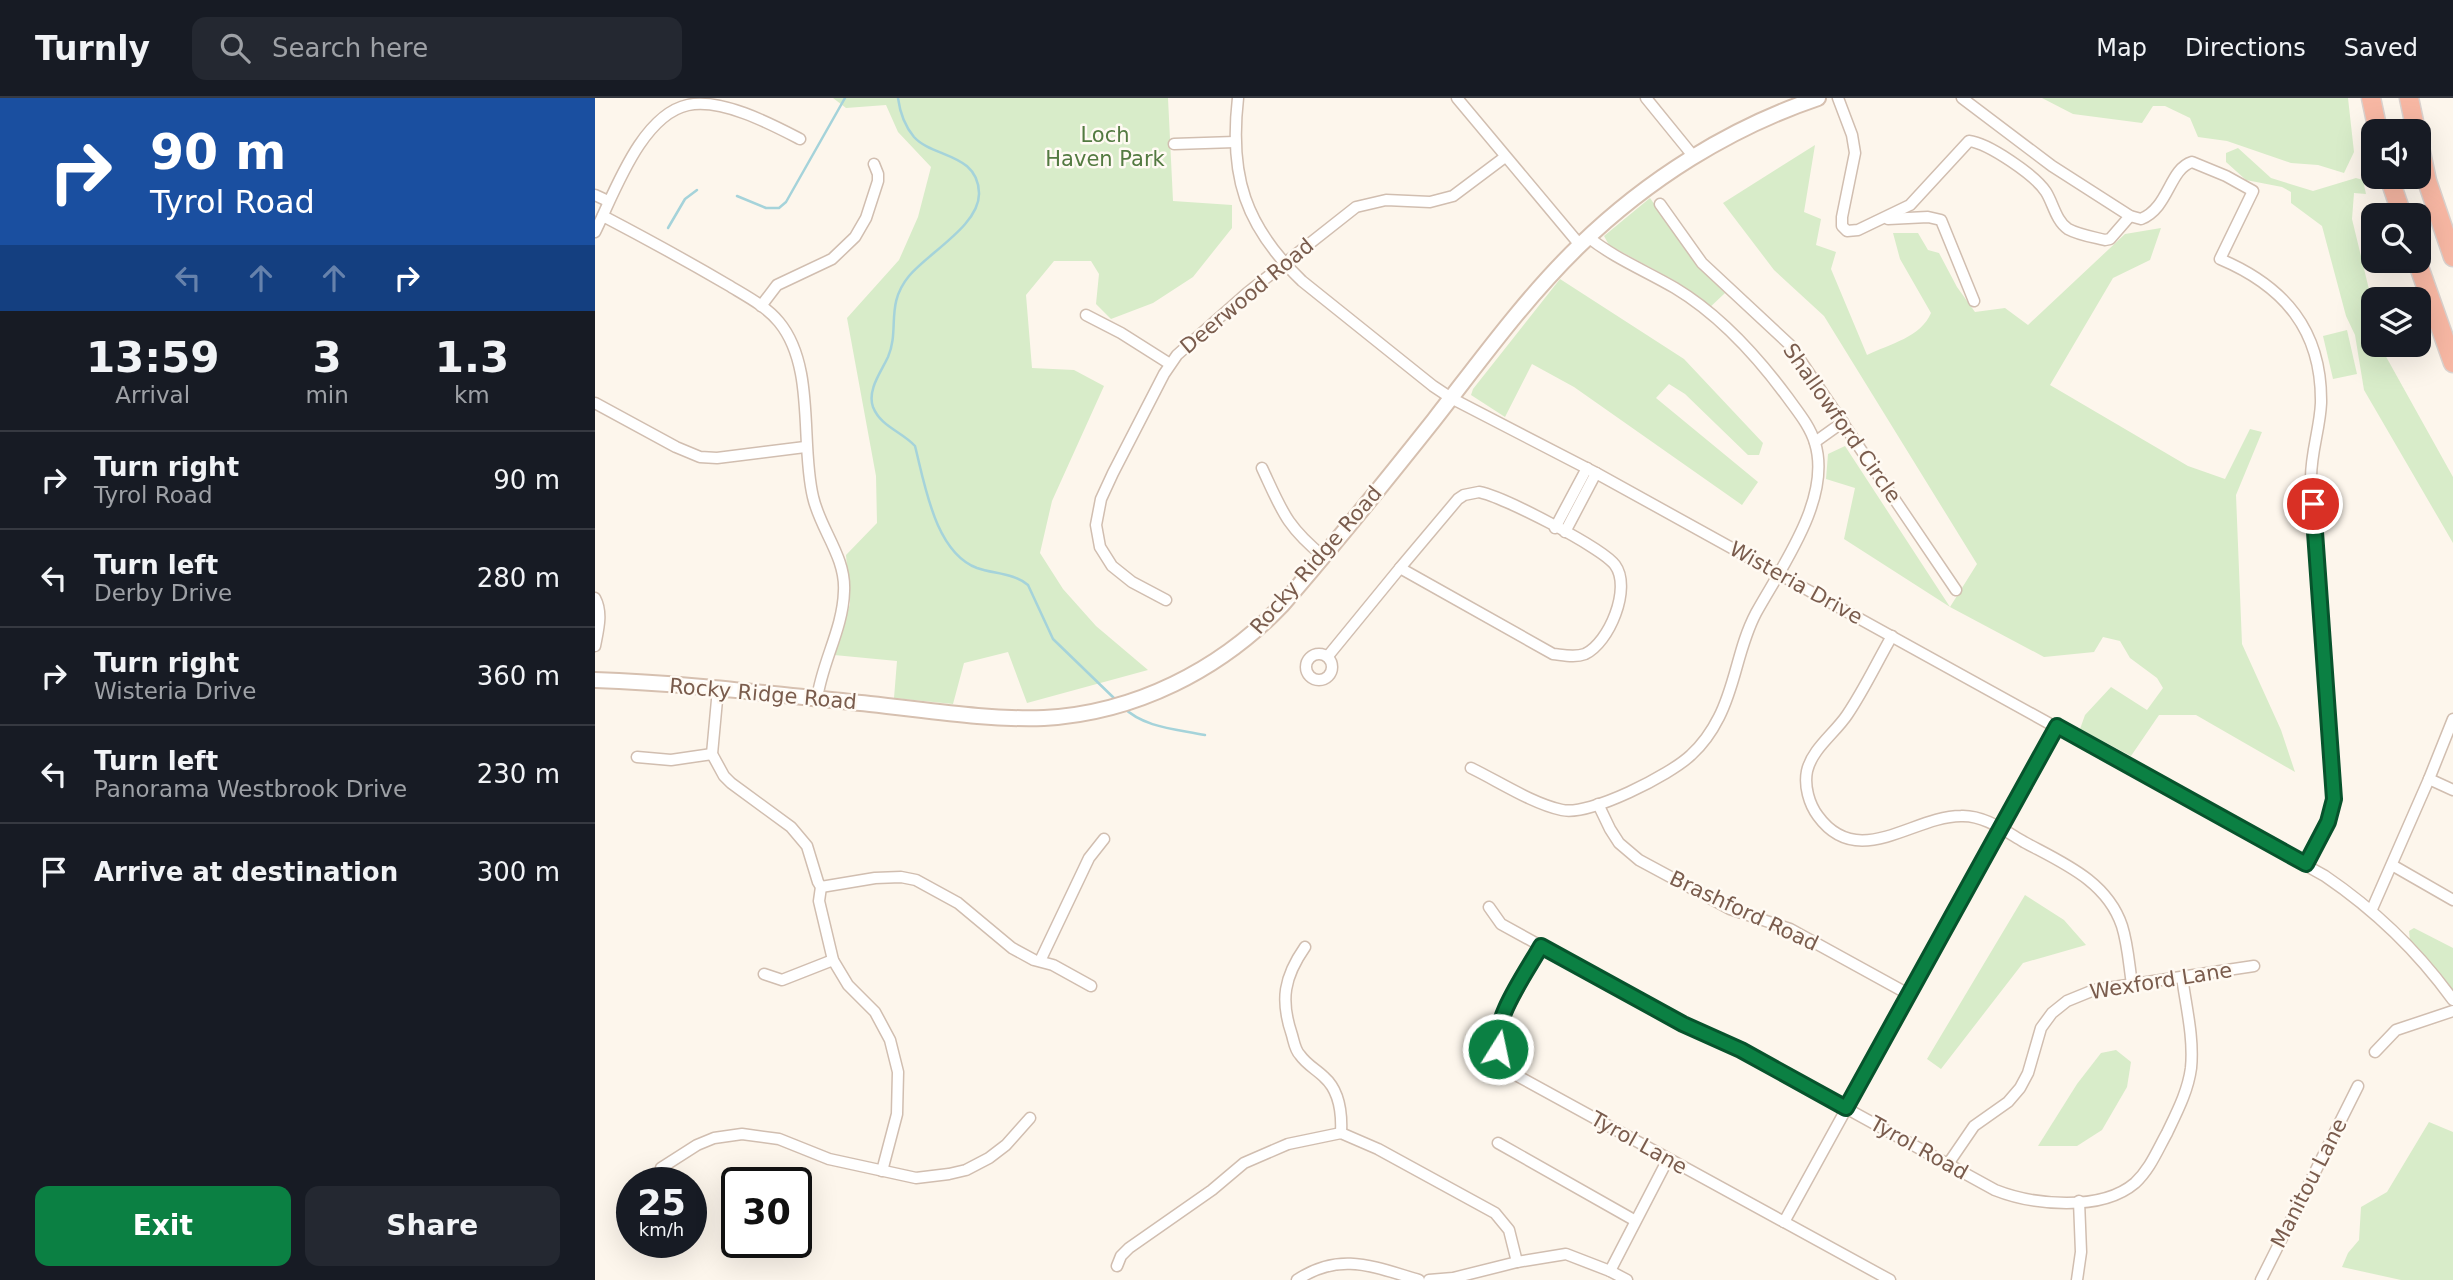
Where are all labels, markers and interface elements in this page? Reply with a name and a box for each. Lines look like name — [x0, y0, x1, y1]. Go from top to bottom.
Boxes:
search box — [192, 17, 682, 80]
text: Turnly — [35, 29, 150, 68]
icon: search — [216, 29, 254, 67]
text: Search here — [272, 33, 428, 63]
text: Map — [2096, 34, 2147, 62]
text: Directions — [2185, 34, 2306, 62]
text: Saved — [2344, 34, 2418, 62]
map controls — [2361, 119, 2431, 357]
button: sound — [2361, 119, 2431, 189]
park label: Loch Haven Park — [1045, 123, 1166, 171]
text: 90 m — [150, 124, 286, 181]
icon: right — [35, 126, 126, 217]
text: Tyrol Road — [150, 183, 315, 221]
button: search — [2361, 203, 2431, 273]
street label: Deerwood Road — [1176, 233, 1318, 359]
icon: left — [169, 259, 207, 297]
icon: ahead — [242, 259, 280, 297]
icon: ahead — [315, 259, 353, 297]
icon: right — [388, 259, 426, 297]
button: layers — [2361, 287, 2431, 357]
text: 13:59 — [86, 333, 220, 382]
text: 3 — [313, 333, 342, 382]
text: 1.3 — [435, 333, 509, 382]
street label: Shallowford Circle — [1778, 339, 1906, 507]
text: Arrival — [115, 382, 190, 408]
text: min — [305, 382, 349, 408]
text: km — [454, 382, 490, 408]
text: Turn right — [94, 452, 239, 482]
icon: right — [35, 461, 73, 499]
text: 90 m — [493, 465, 560, 495]
pin — [2283, 474, 2343, 534]
street label: Rocky Ridge Road — [1245, 481, 1387, 639]
text: Tyrol Road — [94, 482, 213, 508]
icon: arrive — [2294, 485, 2332, 523]
street label: Wisteria Drive — [1725, 537, 1867, 629]
text: Turn left — [94, 550, 218, 580]
icon: left — [35, 559, 73, 597]
text: 280 m — [477, 563, 560, 593]
text: Derby Drive — [94, 580, 232, 606]
text: Turn right — [94, 648, 239, 678]
icon: right — [35, 657, 73, 695]
text: 360 m — [477, 661, 560, 691]
street label: Rocky Ridge Road — [668, 674, 858, 714]
text: Wisteria Drive — [94, 678, 256, 704]
text: Turn left — [94, 746, 218, 776]
icon: left — [35, 755, 73, 793]
text: 230 m — [477, 759, 560, 789]
text: Panorama Westbrook Drive — [94, 776, 407, 802]
icon: arrive — [35, 853, 73, 891]
text: Arrive at destination — [94, 857, 398, 887]
text: 300 m — [477, 857, 560, 887]
street label: Brashford Road — [1666, 866, 1822, 956]
street label: Wexford Lane — [2088, 958, 2234, 1004]
position arrow — [1461, 1012, 1535, 1086]
street label: Tyrol Lane — [1586, 1106, 1691, 1179]
street label: Tyrol Road — [1865, 1111, 1972, 1185]
street label: Manitou Lane — [2266, 1114, 2352, 1252]
speed limit sign: 30 — [721, 1167, 812, 1258]
text: 25 — [637, 1183, 686, 1223]
button: Exit — [35, 1186, 291, 1266]
button: Share — [305, 1186, 560, 1266]
text: km/h — [639, 1219, 684, 1240]

